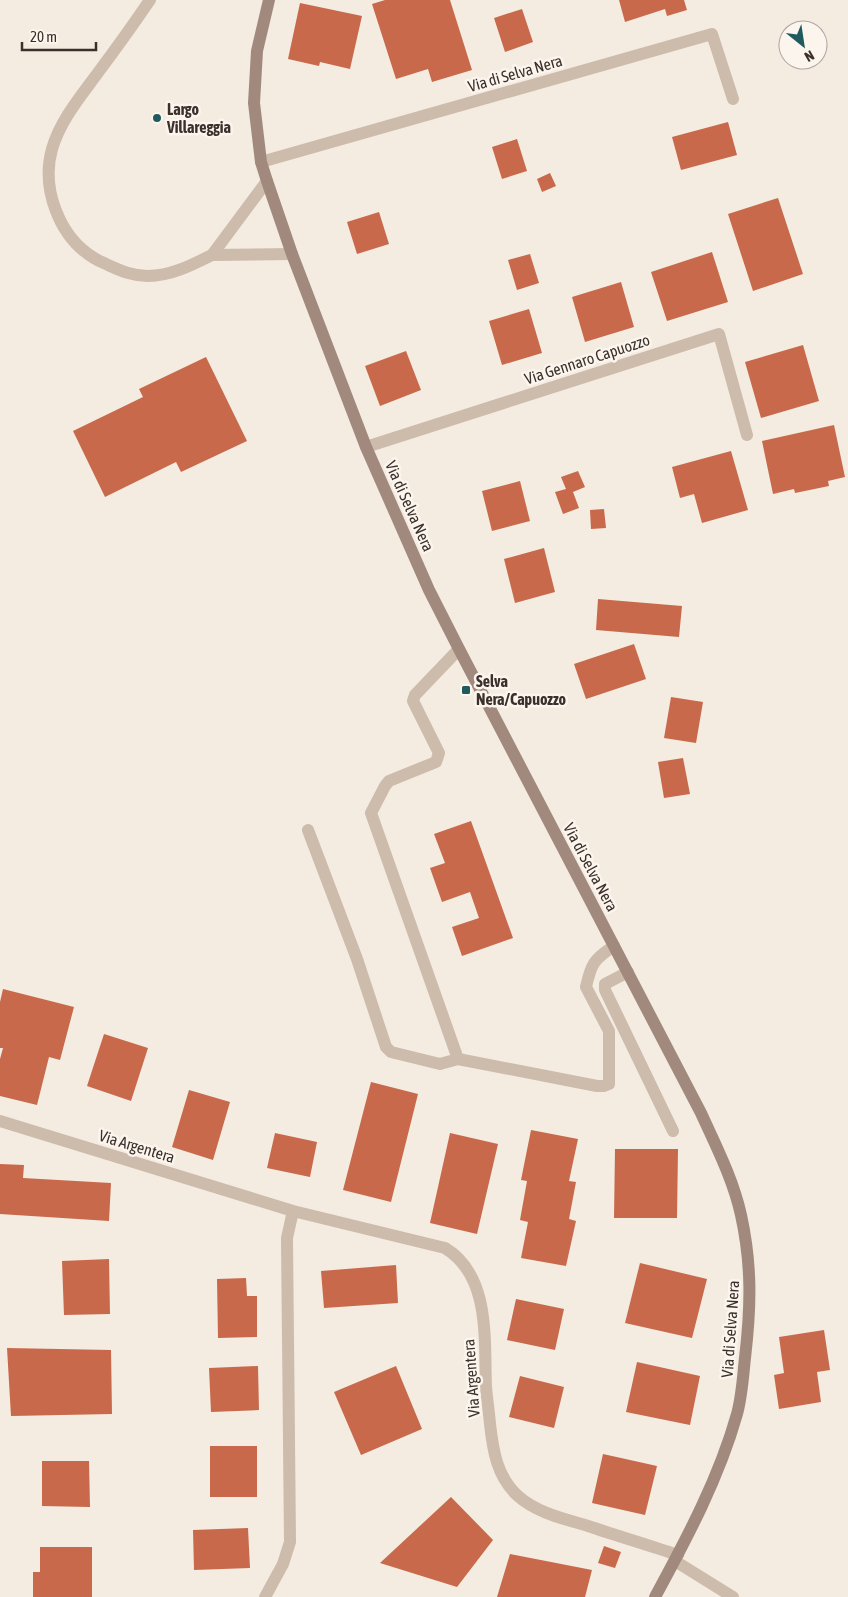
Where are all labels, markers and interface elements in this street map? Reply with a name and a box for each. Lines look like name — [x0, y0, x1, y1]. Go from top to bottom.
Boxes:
scale bar — [22, 20, 96, 52]
north arrow — [778, 20, 828, 70]
text: 20 m — [30, 28, 57, 45]
text: N — [802, 47, 817, 65]
street label: Via di Selva Nera — [466, 51, 564, 95]
place label: Largo Villareggia — [166, 100, 231, 136]
marker: Largo Villareggia — [151, 112, 163, 124]
street label: Via Gennaro Capuozzo — [522, 330, 652, 389]
street label: Via di Selva Nera — [382, 458, 438, 554]
place label: Selva Nera/Capuozzo — [476, 672, 567, 708]
marker: Selva Nera/Capuozzo — [460, 684, 472, 696]
street label: Via di Selva Nera — [560, 820, 622, 914]
street label: Via Argentera — [97, 1126, 177, 1167]
street label: Via di Selva Nera — [718, 1280, 742, 1378]
street label: Via Argentera — [459, 1338, 484, 1418]

